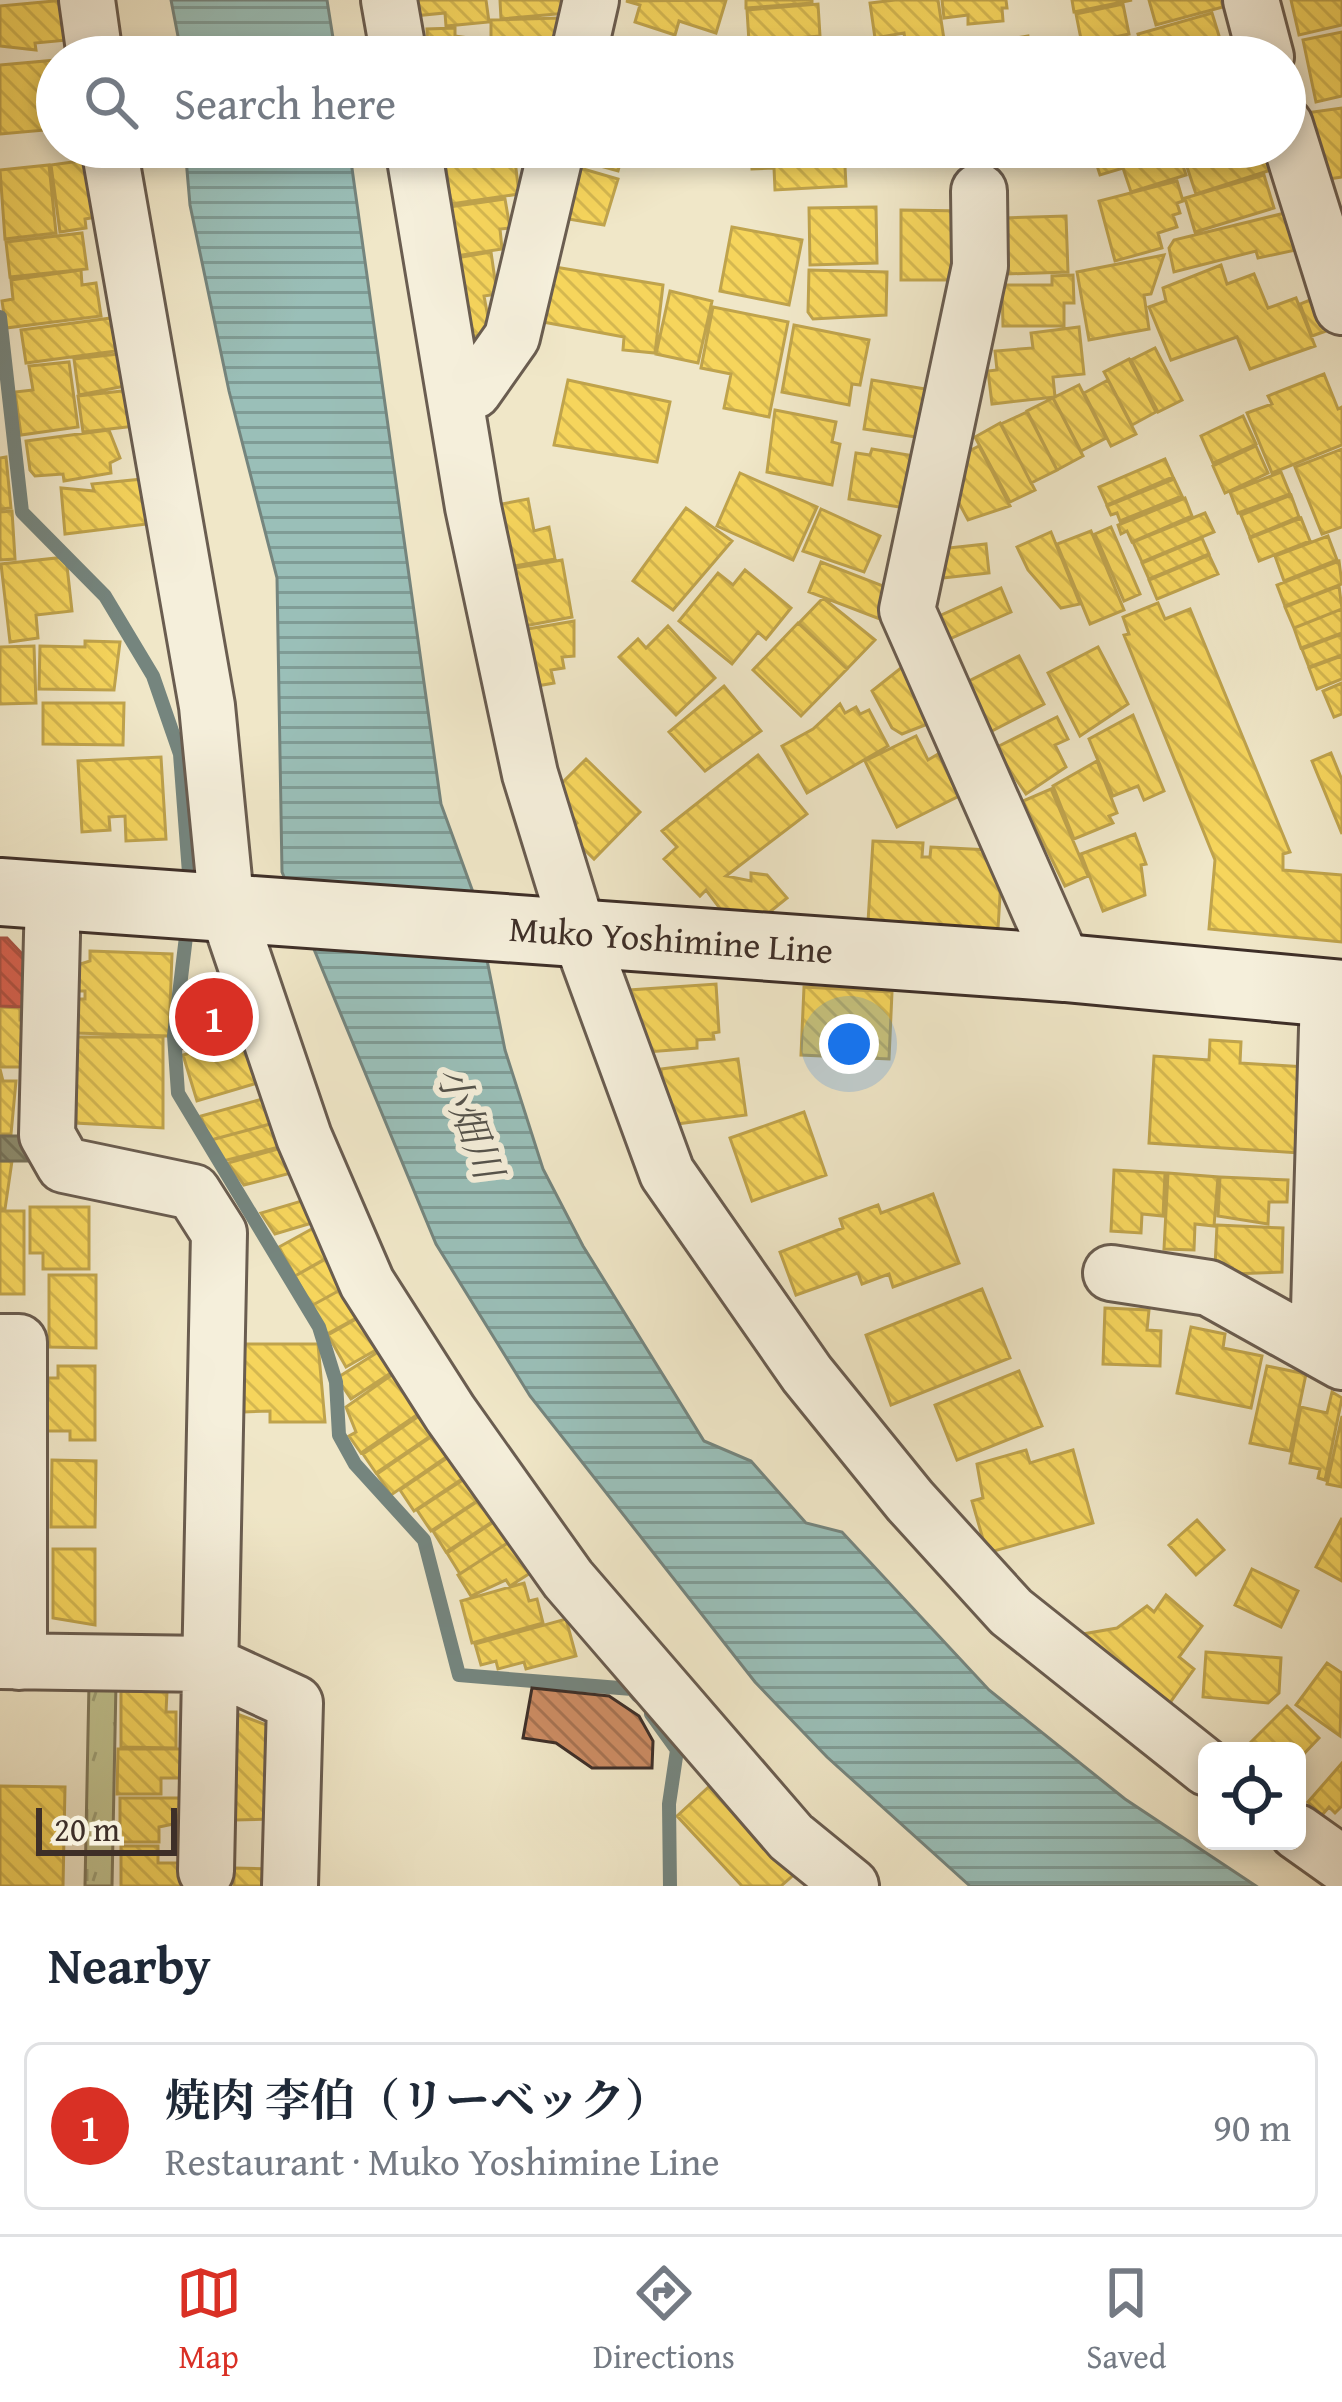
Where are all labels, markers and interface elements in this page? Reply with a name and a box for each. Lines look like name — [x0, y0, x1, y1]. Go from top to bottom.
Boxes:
search box — [36, 36, 1306, 168]
icon: search — [78, 69, 144, 135]
text: Search here — [174, 70, 396, 135]
street label: Muko Yoshimine Line — [507, 901, 835, 976]
pin: 1 — [175, 972, 253, 1062]
your location — [819, 1014, 879, 1074]
water label: 小畑川 — [423, 1057, 519, 1190]
map controls — [1198, 1742, 1306, 1850]
button: locate — [1198, 1742, 1306, 1850]
scale bar — [36, 1802, 177, 1855]
text: 20 m — [54, 1805, 120, 1853]
text: Nearby — [48, 1927, 211, 2002]
text: 焼肉 李伯（リーベック） — [165, 2067, 670, 2132]
text: 1 — [80, 2098, 100, 2155]
text: 90 m — [1213, 2098, 1291, 2155]
text: Restaurant · Muko Yoshimine Line — [165, 2132, 720, 2189]
tab: Map — [176, 2260, 242, 2380]
tab: Directions — [593, 2260, 735, 2380]
tab: Saved — [1086, 2260, 1166, 2380]

